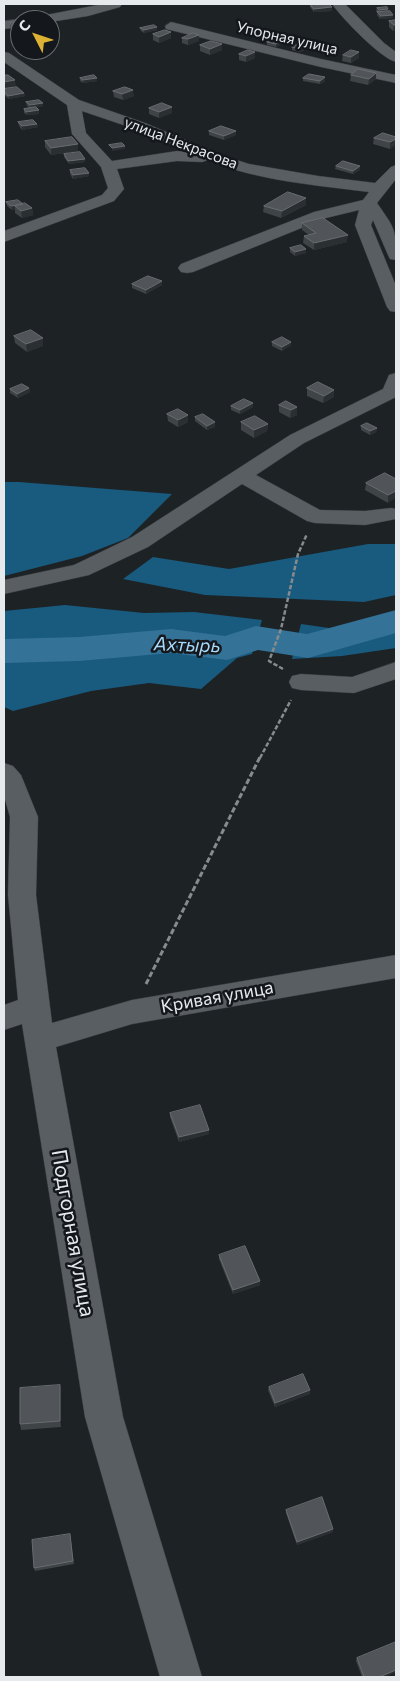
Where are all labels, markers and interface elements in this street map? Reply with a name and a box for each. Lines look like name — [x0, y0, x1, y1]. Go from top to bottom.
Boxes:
north arrow — [10, 10, 60, 60]
text: С — [14, 16, 34, 35]
street label: Упорная улица — [235, 18, 339, 58]
street label: улица Некрасова — [122, 113, 240, 173]
water label: Ахтырь — [153, 632, 221, 658]
street label: Кривая улица — [159, 976, 275, 1018]
street label: Подгорная улица — [46, 1147, 100, 1319]

